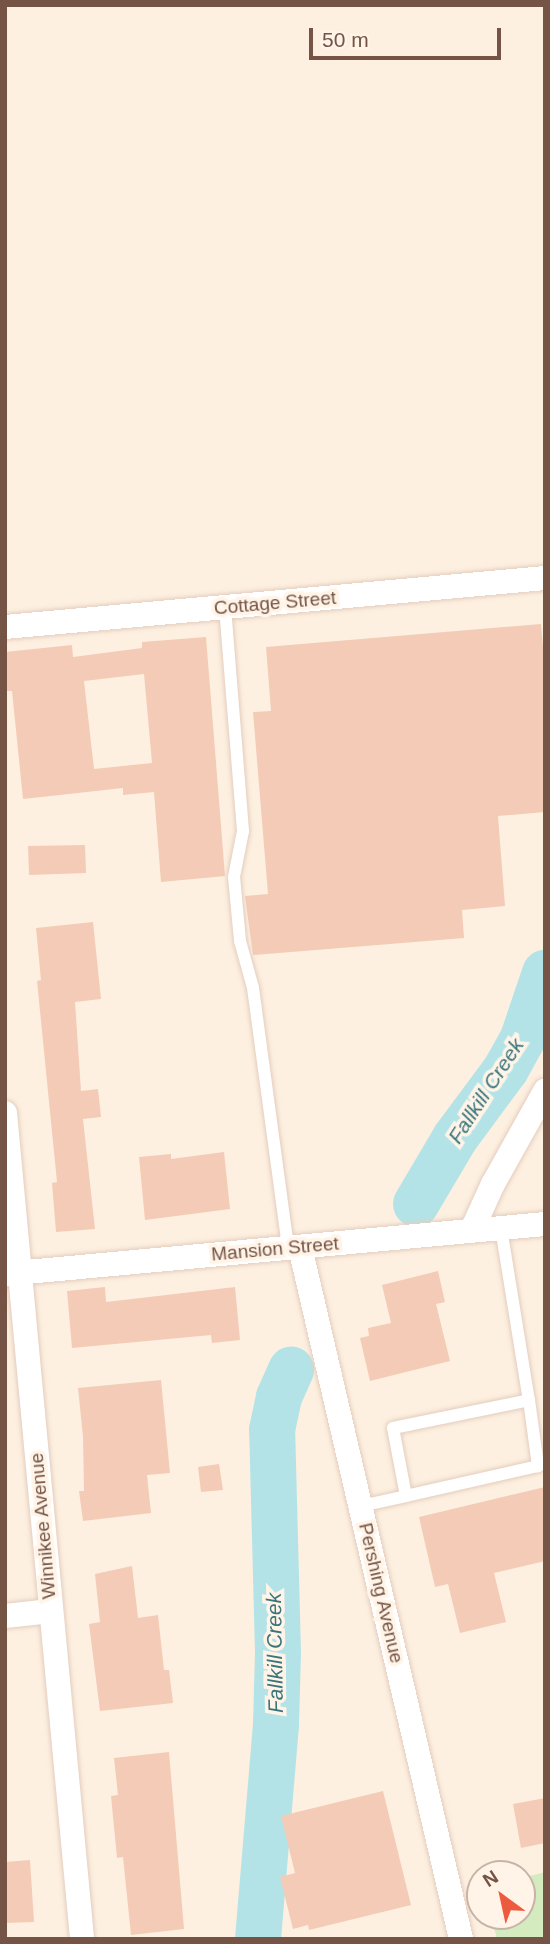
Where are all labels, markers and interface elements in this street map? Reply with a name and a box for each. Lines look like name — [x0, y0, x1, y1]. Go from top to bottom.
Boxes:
scale bar — [312, 14, 504, 58]
text: 50 m — [322, 28, 369, 51]
street label: Cottage Street — [213, 586, 337, 620]
water label: Fallkill Creek — [443, 1034, 529, 1148]
street label: Mansion Street — [210, 1232, 340, 1266]
street label: Winnikee Avenue — [25, 1452, 61, 1600]
street label: Pershing Avenue — [354, 1520, 408, 1666]
water label: Fallkill Creek — [261, 1593, 289, 1713]
north arrow — [466, 1860, 536, 1930]
text: N — [479, 1866, 502, 1891]

